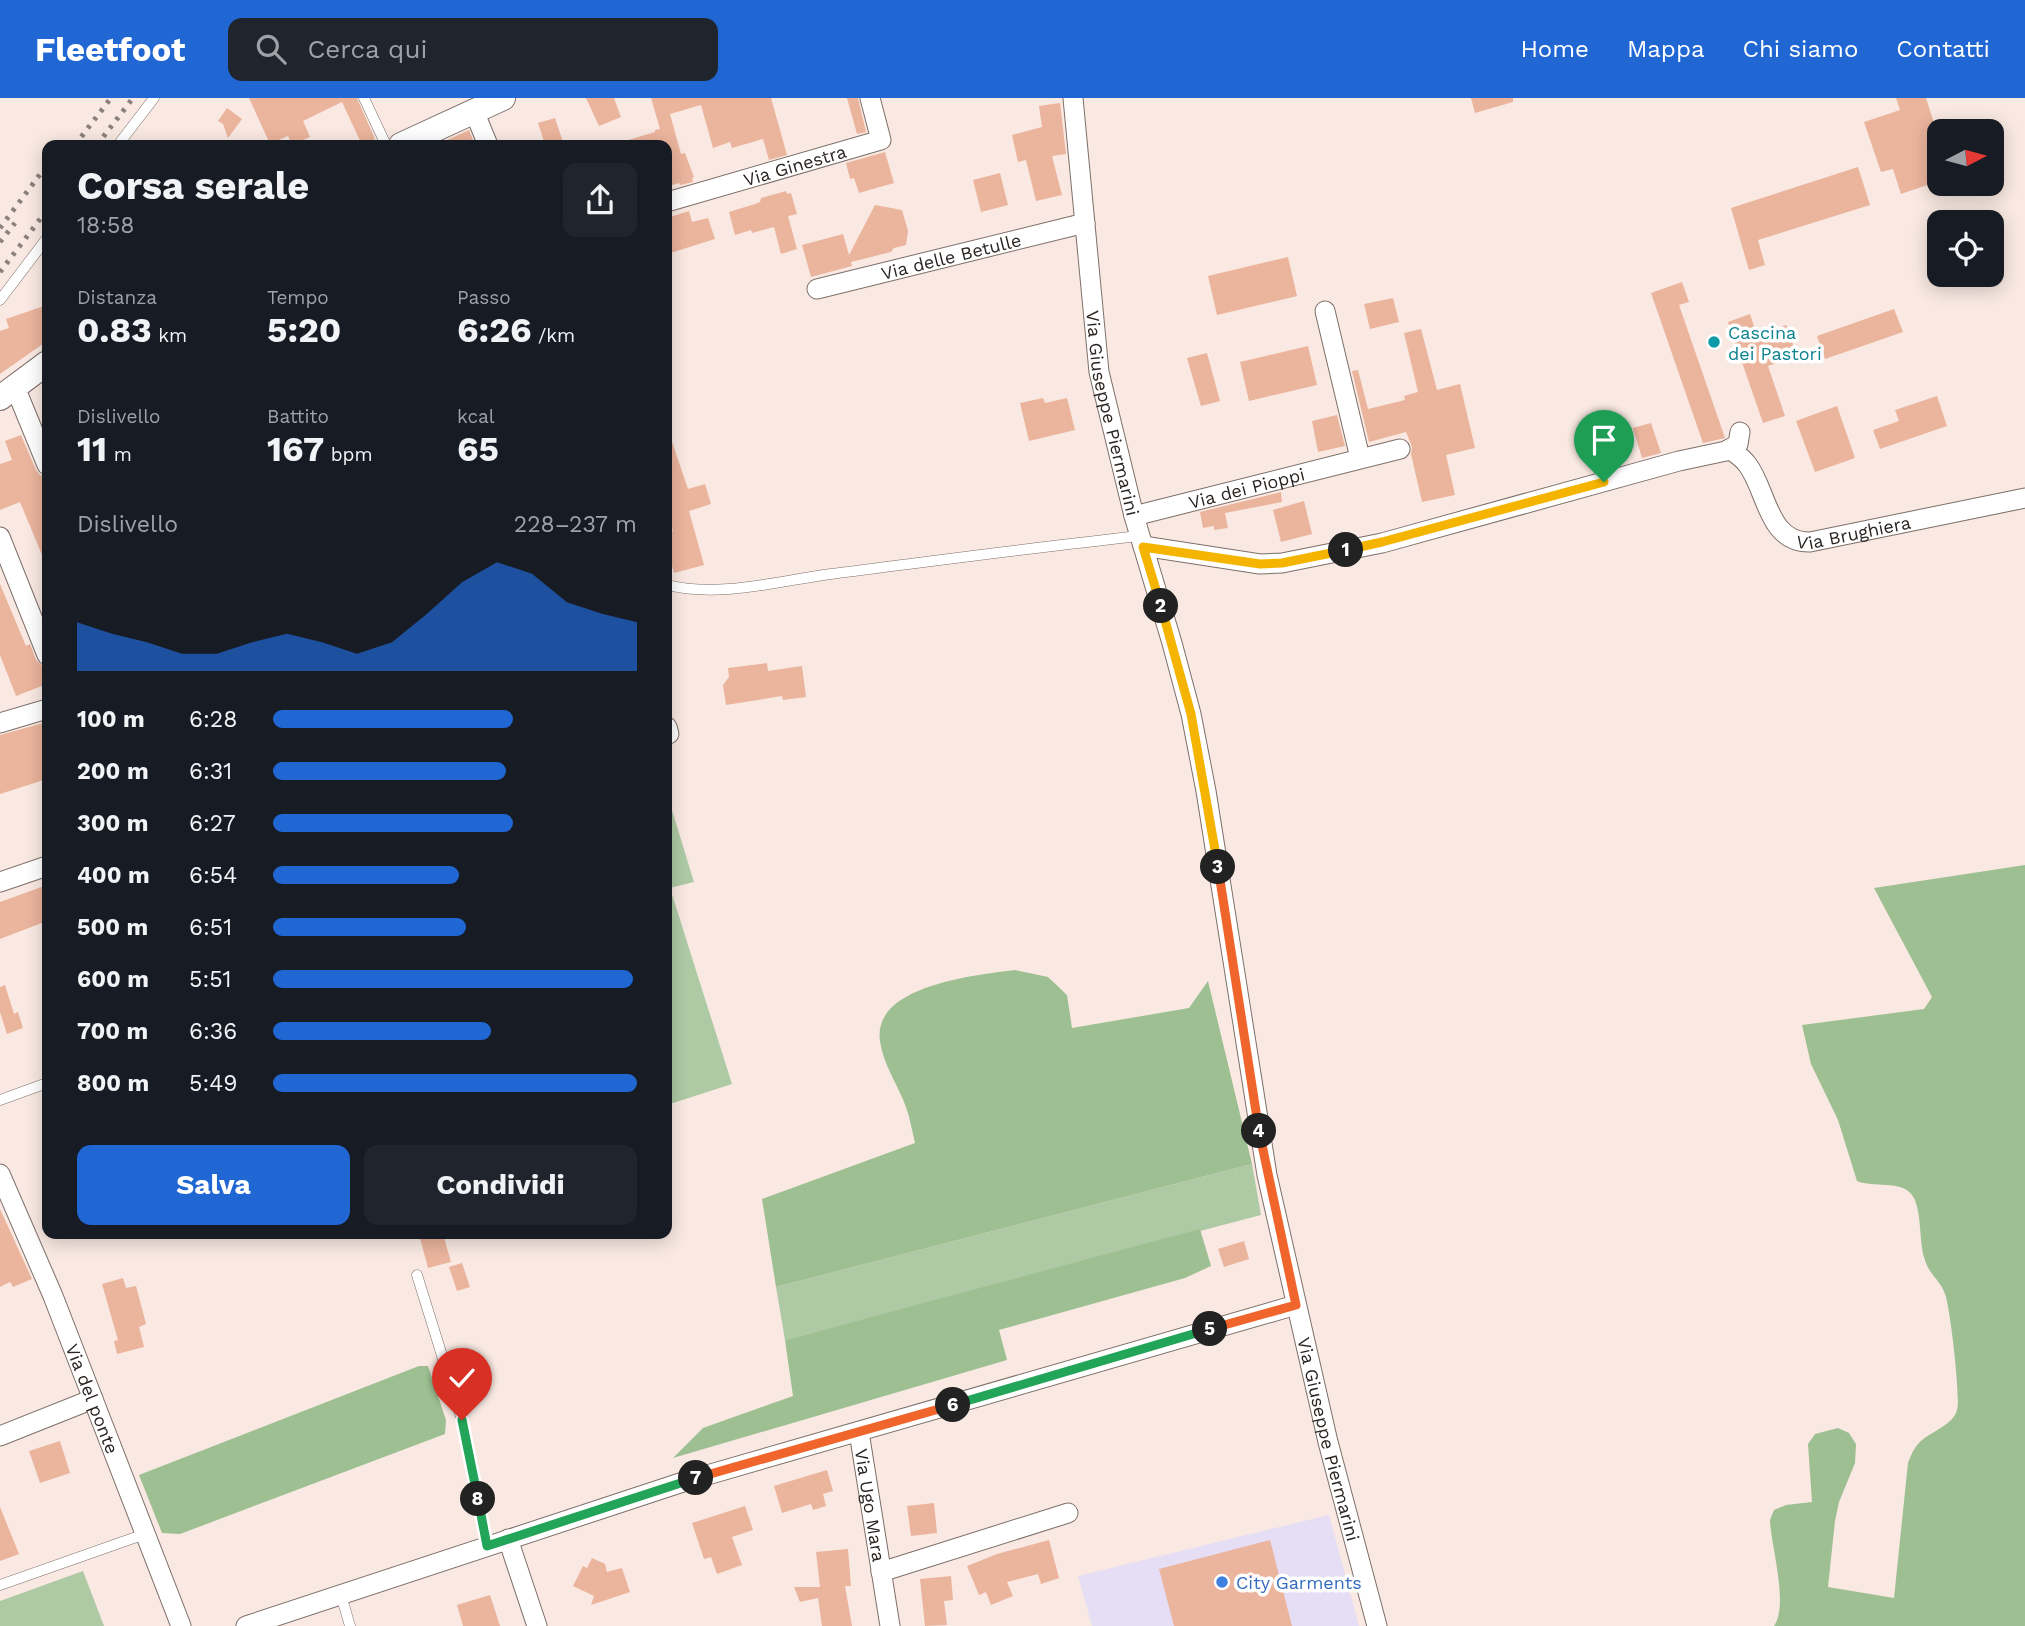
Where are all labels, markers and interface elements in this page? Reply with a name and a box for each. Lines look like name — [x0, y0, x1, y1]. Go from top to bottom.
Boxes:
search box — [228, 18, 718, 81]
text: Fleetfoot — [35, 30, 186, 69]
icon: search — [252, 30, 290, 68]
text: Cerca qui — [308, 34, 427, 64]
text: Home — [1520, 35, 1589, 63]
text: Mappa — [1627, 35, 1705, 63]
text: Chi siamo — [1743, 35, 1858, 63]
text: Contatti — [1896, 35, 1990, 63]
north arrow — [1927, 119, 2004, 196]
map controls — [1927, 119, 2004, 287]
street label: Via Ginestra — [741, 140, 849, 190]
button: share — [563, 163, 637, 237]
text: Corsa serale — [77, 164, 309, 208]
button: locate — [1927, 210, 2004, 287]
text: 18:58 — [77, 212, 135, 239]
street label: Via delle Betulle — [879, 229, 1023, 283]
text: Distanza — [77, 286, 157, 309]
text: Tempo — [267, 286, 329, 309]
text: Passo — [457, 286, 511, 309]
text: 0.83 — [77, 309, 152, 351]
text: 5:20 — [267, 309, 341, 351]
text: 6:26 — [457, 309, 532, 351]
street label: Via Giuseppe Piermarini — [1083, 309, 1144, 518]
place label: Cascina dei Pastori — [1728, 322, 1822, 364]
text: km — [152, 324, 187, 347]
text: /km — [532, 324, 575, 347]
marker: Cascina dei Pastori — [1706, 334, 1722, 350]
text: Dislivello — [77, 405, 160, 428]
text: Battito — [267, 405, 329, 428]
text: kcal — [457, 405, 495, 428]
pin — [1574, 410, 1634, 482]
icon: arrive — [1585, 421, 1623, 459]
text: 11 — [77, 428, 107, 470]
text: 167 — [267, 428, 324, 470]
text: 65 — [457, 428, 499, 470]
text: m — [107, 443, 132, 466]
text: bpm — [324, 443, 373, 466]
street label: Via dei Pioppi — [1186, 463, 1307, 512]
text: Dislivello — [77, 511, 178, 538]
text: 228–237 m — [514, 511, 637, 538]
street label: Via Brughiera — [1795, 511, 1912, 553]
pin: 1 — [1328, 532, 1364, 568]
text: 1 — [1341, 538, 1350, 561]
pin: 2 — [1144, 588, 1178, 624]
text: 2 — [1155, 594, 1166, 617]
text: 100 m — [77, 706, 145, 733]
text: 6:28 — [189, 706, 237, 733]
text: 200 m — [77, 758, 149, 785]
text: 6:31 — [189, 758, 232, 785]
text: 300 m — [77, 810, 148, 837]
text: 6:27 — [189, 810, 236, 837]
pin: 3 — [1200, 850, 1236, 884]
text: 3 — [1212, 855, 1223, 878]
text: 400 m — [77, 862, 150, 889]
text: 6:54 — [189, 862, 237, 889]
text: 500 m — [77, 914, 148, 941]
text: 6:51 — [189, 914, 232, 941]
text: 600 m — [77, 966, 149, 993]
text: 5:51 — [189, 966, 232, 993]
text: 700 m — [77, 1018, 148, 1045]
text: 6:36 — [189, 1018, 237, 1045]
text: 800 m — [77, 1070, 149, 1097]
text: 5:49 — [189, 1070, 237, 1097]
pin: 4 — [1242, 1114, 1276, 1148]
text: 4 — [1252, 1119, 1265, 1142]
button: Salva — [77, 1145, 350, 1225]
button: Condividi — [364, 1145, 637, 1225]
pin: 5 — [1192, 1312, 1228, 1346]
text: 5 — [1204, 1317, 1215, 1340]
street label: Via Giuseppe Piermarini — [1294, 1335, 1364, 1543]
street label: Via del ponte — [62, 1341, 124, 1457]
pin — [432, 1348, 492, 1420]
icon: check — [443, 1359, 481, 1397]
pin: 6 — [936, 1388, 970, 1422]
text: 6 — [947, 1393, 958, 1416]
street label: Via Ugo Mara — [851, 1447, 890, 1563]
pin: 7 — [678, 1460, 714, 1496]
text: 7 — [690, 1466, 701, 1489]
pin: 8 — [461, 1482, 496, 1516]
text: 8 — [472, 1487, 483, 1510]
place label: City Garments — [1236, 1572, 1362, 1593]
marker: City Garments — [1214, 1574, 1230, 1590]

